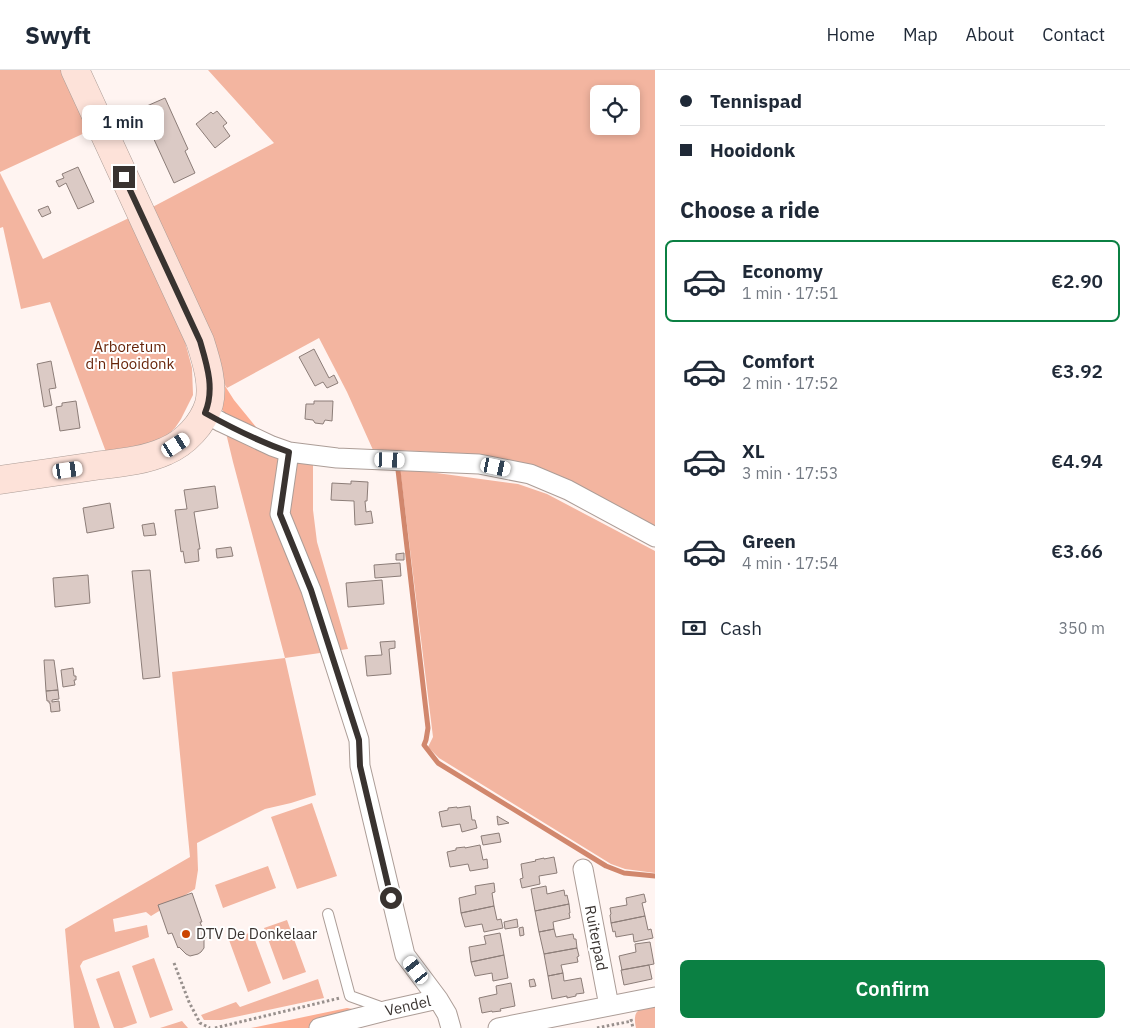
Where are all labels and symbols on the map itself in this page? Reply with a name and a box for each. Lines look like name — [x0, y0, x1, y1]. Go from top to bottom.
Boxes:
callout: 1 min — [83, 104, 165, 140]
route end — [113, 166, 135, 188]
park label: Arboretum d'n Hooidonk — [85, 337, 175, 373]
car — [159, 431, 192, 459]
car — [374, 452, 405, 468]
car — [479, 457, 512, 477]
car — [52, 460, 83, 480]
route start — [380, 887, 402, 909]
street label: Ruiterpad — [581, 904, 612, 972]
place label: DTV De Donkelaar — [196, 924, 318, 943]
marker: DTV De Donkelaar — [180, 928, 192, 940]
car — [400, 954, 431, 986]
street label: Vendel — [383, 991, 433, 1020]

